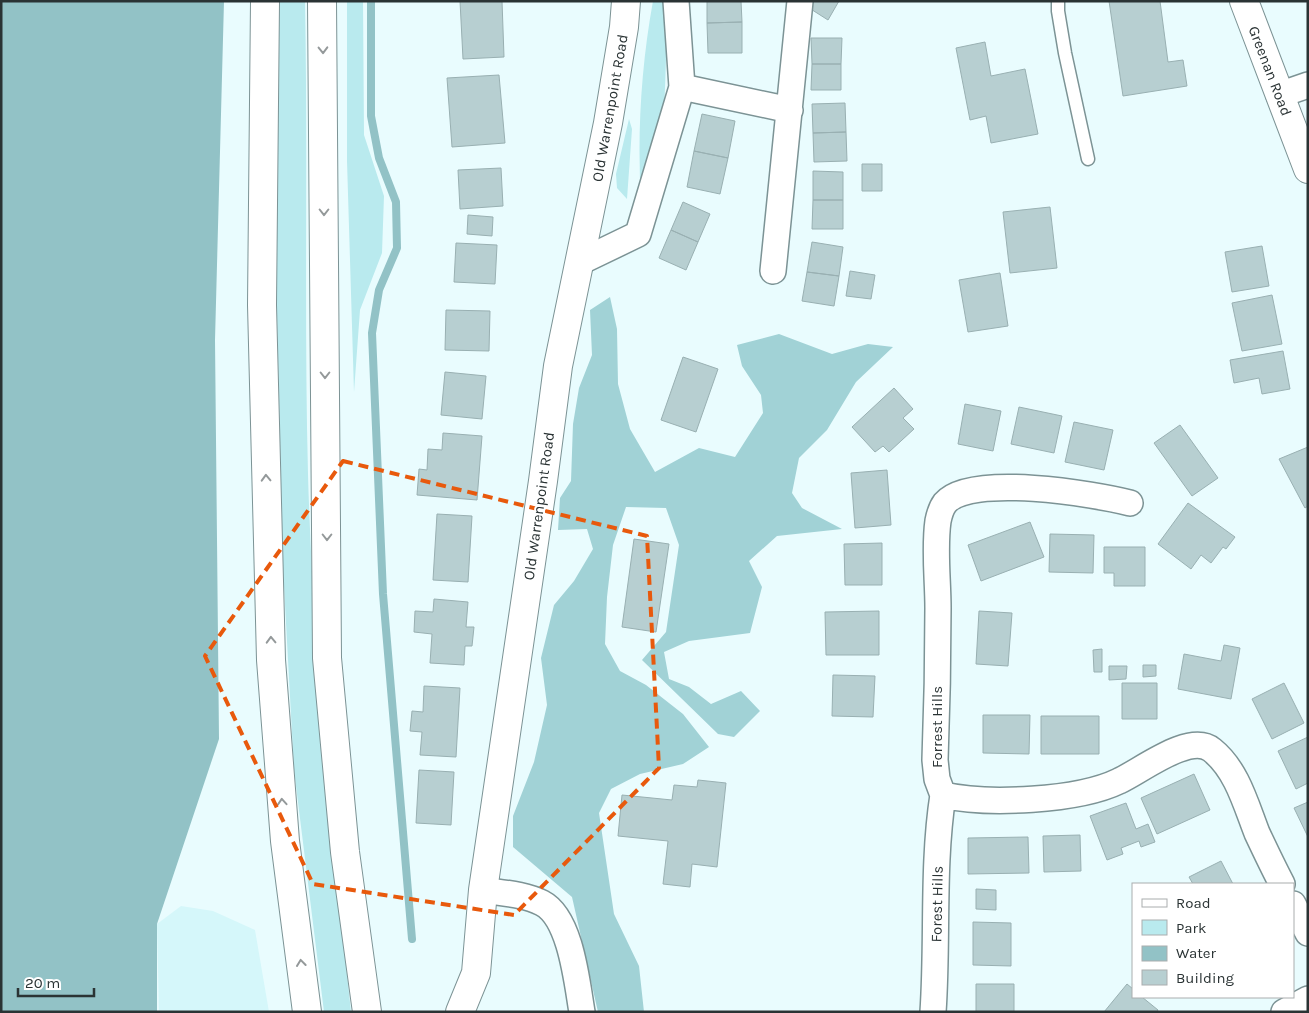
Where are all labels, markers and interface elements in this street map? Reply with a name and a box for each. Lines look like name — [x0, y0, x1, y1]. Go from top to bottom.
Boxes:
street label: Greenan Road — [1245, 23, 1295, 119]
street label: Old Warrenpoint Road — [588, 33, 632, 183]
one-way arrow — [317, 46, 328, 54]
one-way arrow — [319, 209, 329, 217]
one-way arrow — [320, 372, 330, 379]
street label: Old Warrenpoint Road — [520, 431, 558, 581]
one-way arrow — [261, 473, 272, 481]
one-way arrow — [321, 534, 332, 542]
one-way arrow — [266, 636, 276, 644]
street label: Forrest Hills — [928, 686, 946, 768]
one-way arrow — [277, 798, 288, 806]
street label: Forest Hills — [927, 866, 947, 942]
legend — [1132, 883, 1294, 998]
text: Road — [1176, 894, 1211, 912]
text: Park — [1176, 919, 1206, 937]
text: Water — [1176, 944, 1217, 962]
one-way arrow — [296, 959, 307, 967]
scale bar — [18, 966, 94, 998]
text: Building — [1176, 969, 1234, 987]
text: 20 m — [25, 974, 60, 992]

